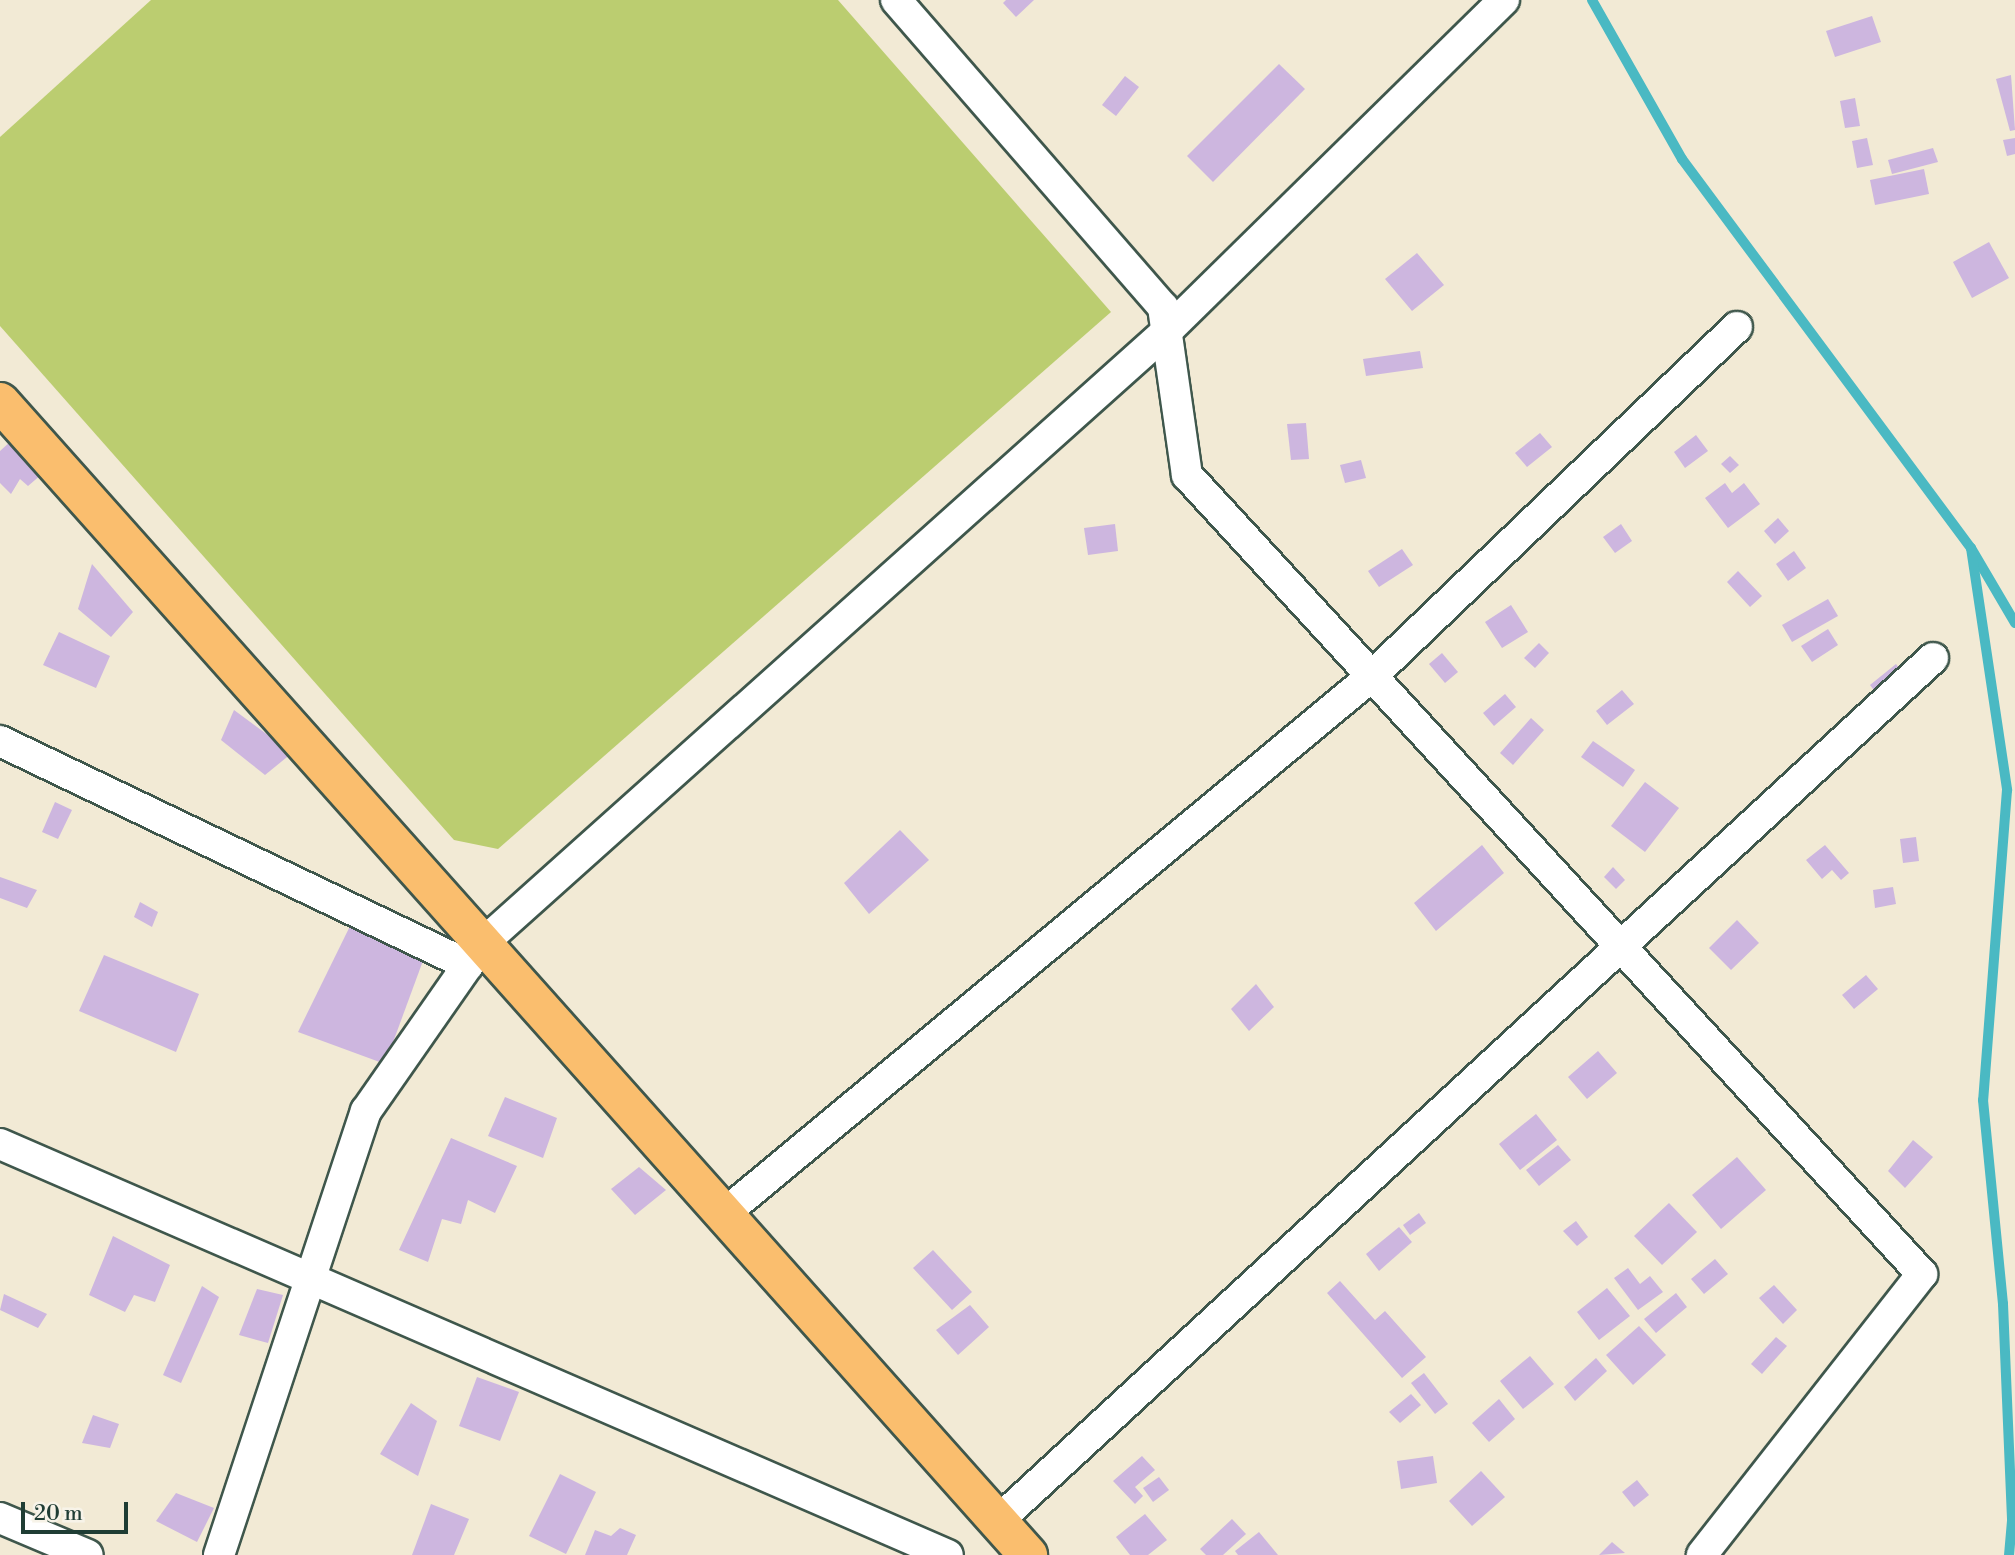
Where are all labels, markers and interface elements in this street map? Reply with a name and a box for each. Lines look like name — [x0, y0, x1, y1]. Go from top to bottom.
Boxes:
scale bar — [24, 1488, 131, 1532]
text: 20 m — [34, 1501, 83, 1527]

